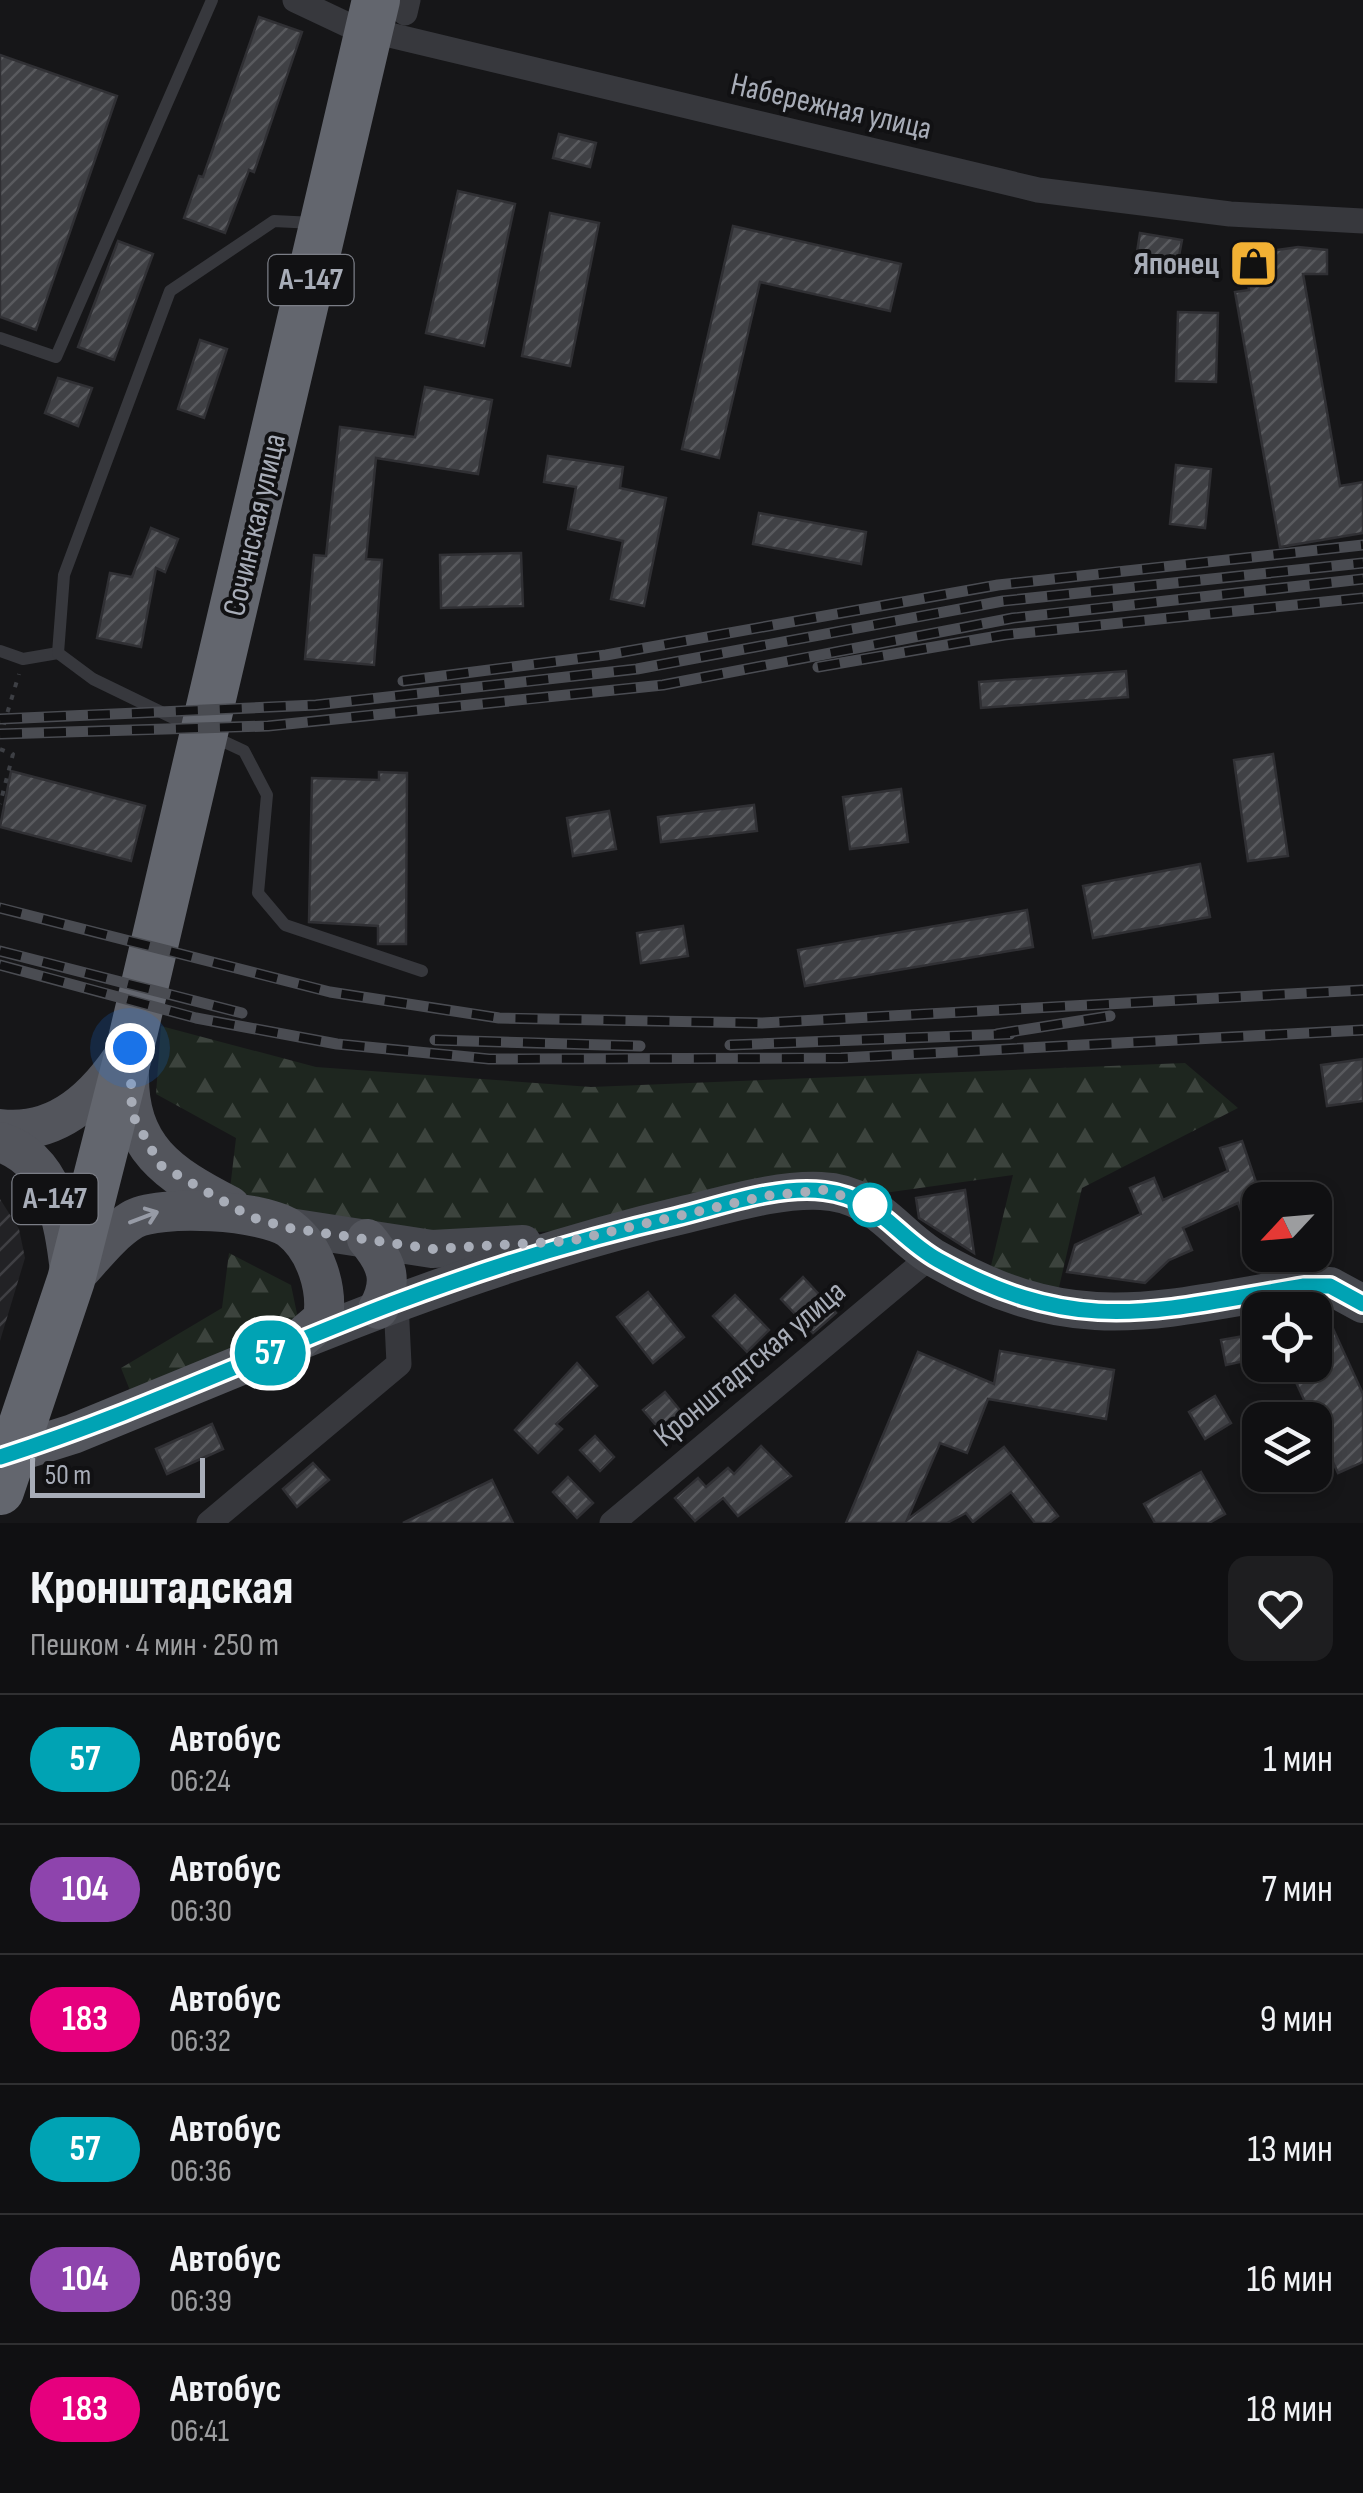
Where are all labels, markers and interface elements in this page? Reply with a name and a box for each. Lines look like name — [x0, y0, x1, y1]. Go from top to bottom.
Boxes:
street label: Набережная улица — [727, 65, 935, 149]
shop icon: Японец — [1228, 238, 1280, 290]
place label: Японец — [1133, 245, 1219, 284]
road number: А-147 — [268, 255, 354, 305]
street label: Сочинская улица — [215, 430, 295, 620]
your location — [105, 1023, 155, 1073]
road number: А-147 — [12, 1174, 98, 1224]
north arrow — [1242, 1182, 1332, 1272]
map controls — [1242, 1182, 1332, 1492]
unlabelled marker — [849, 1184, 891, 1226]
one-way arrow — [128, 1207, 159, 1225]
street label: Кронштадтская улица — [646, 1272, 854, 1456]
button: locate — [1242, 1292, 1332, 1382]
line badge: 57 — [225, 1320, 315, 1386]
text: 57 — [255, 1332, 285, 1375]
button: layers — [1242, 1402, 1332, 1492]
scale bar — [30, 1453, 205, 1498]
text: 50 m — [45, 1459, 91, 1492]
button: heart — [1228, 1556, 1333, 1661]
text: Кронштадская — [30, 1560, 293, 1617]
text: Пешком · 4 мин · 250 m — [30, 1626, 279, 1665]
text: Автобус — [170, 1717, 281, 1762]
text: 1 мин — [1263, 1737, 1333, 1782]
text: 57 — [70, 1738, 100, 1781]
text: 06:24 — [170, 1762, 231, 1801]
text: Автобус — [170, 1847, 281, 1892]
text: 7 мин — [1261, 1867, 1333, 1912]
text: 104 — [62, 1868, 108, 1911]
text: 06:30 — [170, 1892, 232, 1931]
text: Автобус — [170, 1977, 281, 2022]
text: 9 мин — [1260, 1997, 1333, 2042]
text: 183 — [62, 1998, 108, 2041]
text: 06:32 — [170, 2022, 231, 2061]
text: Автобус — [170, 2107, 281, 2152]
text: 13 мин — [1247, 2127, 1333, 2172]
text: 57 — [70, 2128, 100, 2171]
text: 06:36 — [170, 2152, 232, 2191]
text: Автобус — [170, 2237, 281, 2282]
text: 16 мин — [1247, 2257, 1333, 2302]
text: 104 — [62, 2258, 108, 2301]
text: 06:39 — [170, 2282, 232, 2321]
text: Автобус — [170, 2367, 281, 2412]
text: 18 мин — [1247, 2387, 1333, 2432]
text: 183 — [62, 2388, 108, 2431]
text: 06:41 — [170, 2412, 229, 2451]

